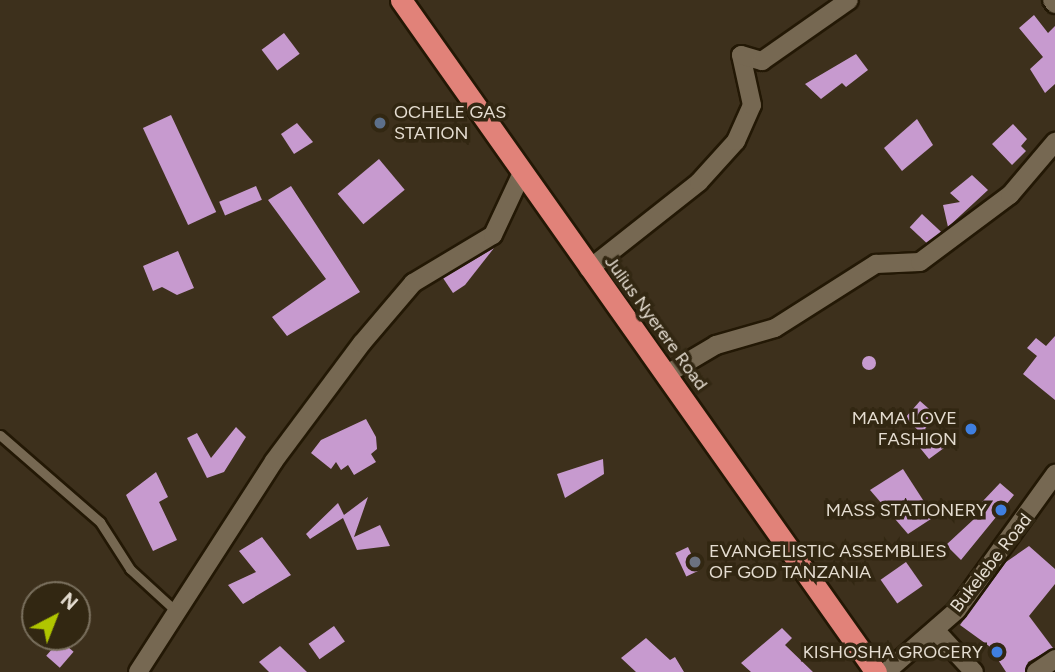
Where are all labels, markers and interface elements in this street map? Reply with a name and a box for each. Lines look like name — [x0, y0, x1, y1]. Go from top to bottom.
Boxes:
place label: OCHELE GAS STATION — [394, 102, 506, 144]
marker: OCHELE GAS STATION — [372, 115, 388, 131]
street label: Julius Nyerere Road — [600, 252, 712, 394]
place label: MAMA LOVE FASHION — [852, 408, 957, 450]
marker: MAMA LOVE FASHION — [963, 421, 979, 437]
place label: MASS STATIONERY — [826, 499, 987, 521]
marker: MASS STATIONERY — [993, 502, 1009, 518]
street label: Bukelebe Road — [946, 509, 1036, 617]
place label: EVANGELISTIC ASSEMBLIES OF GOD TANZANIA — [709, 541, 946, 584]
marker: EVANGELISTIC ASSEMBLIES OF GOD TANZANIA — [687, 554, 703, 570]
north arrow — [21, 581, 91, 651]
text: N — [56, 588, 82, 615]
place label: KISHOSHA GROCERY — [803, 641, 983, 663]
marker: KISHOSHA GROCERY — [989, 644, 1005, 660]

